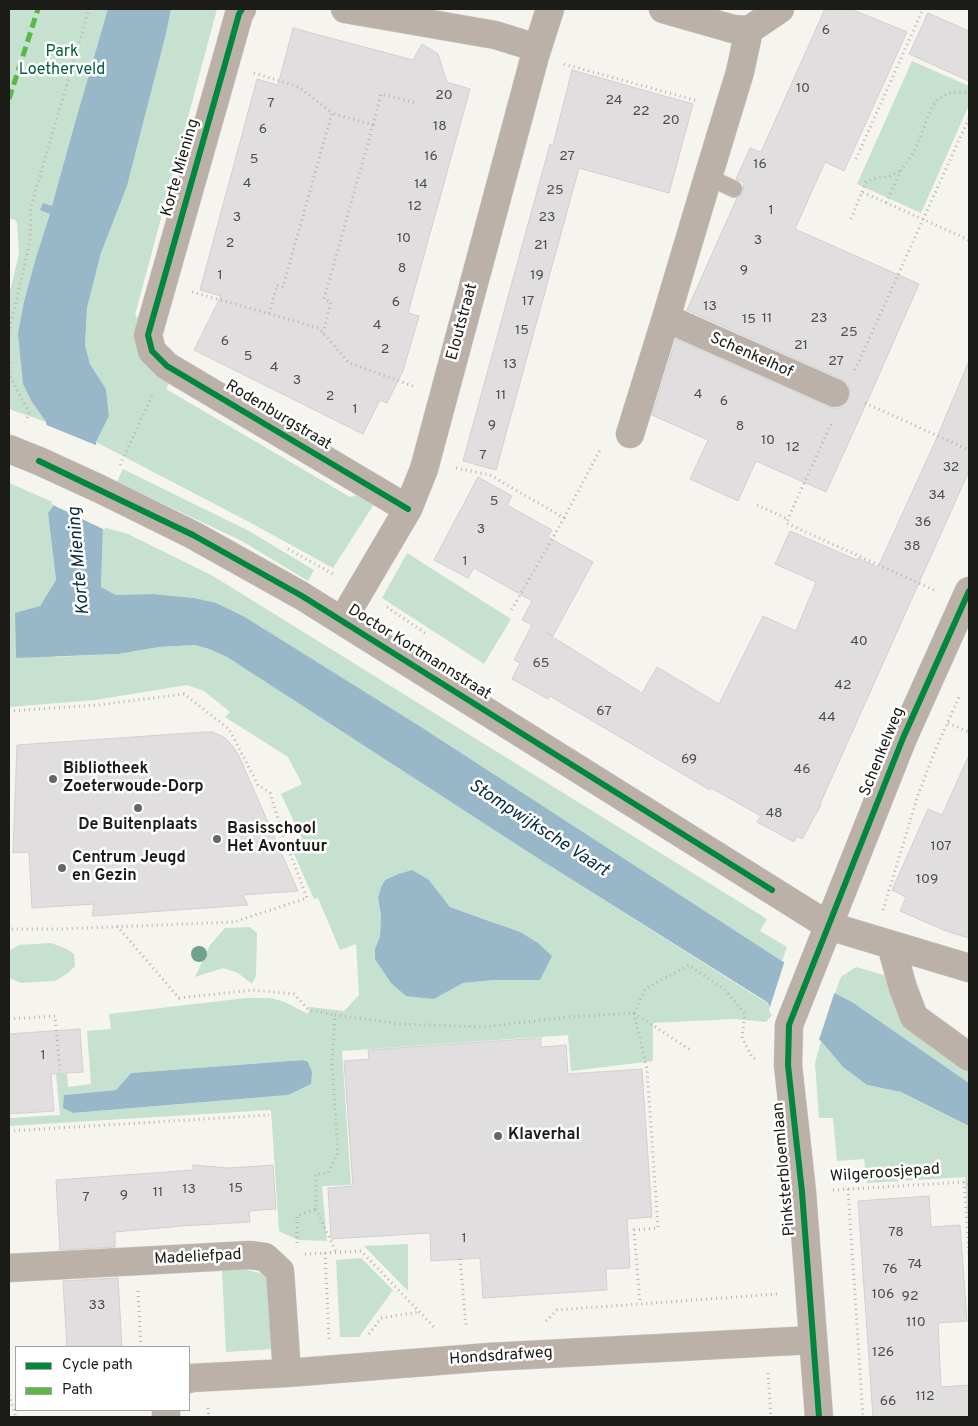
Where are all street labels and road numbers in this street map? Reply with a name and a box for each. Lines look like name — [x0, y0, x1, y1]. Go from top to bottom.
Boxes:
street label: Korte Miening — [158, 117, 204, 219]
street label: Eloutstraat — [444, 281, 482, 363]
street label: Schenkelhof — [707, 329, 795, 383]
street label: Rodenburgstraat — [221, 377, 335, 455]
street label: Doctor Kortmannstraat — [344, 601, 494, 705]
street label: Schenkelweg — [856, 705, 910, 799]
street label: Pinksterbloemlaan — [770, 1101, 800, 1237]
street label: Wilgeroosjepad — [829, 1161, 941, 1187]
street label: Madeliefpad — [154, 1246, 242, 1270]
street label: Hondsdrafweg — [449, 1344, 553, 1370]

